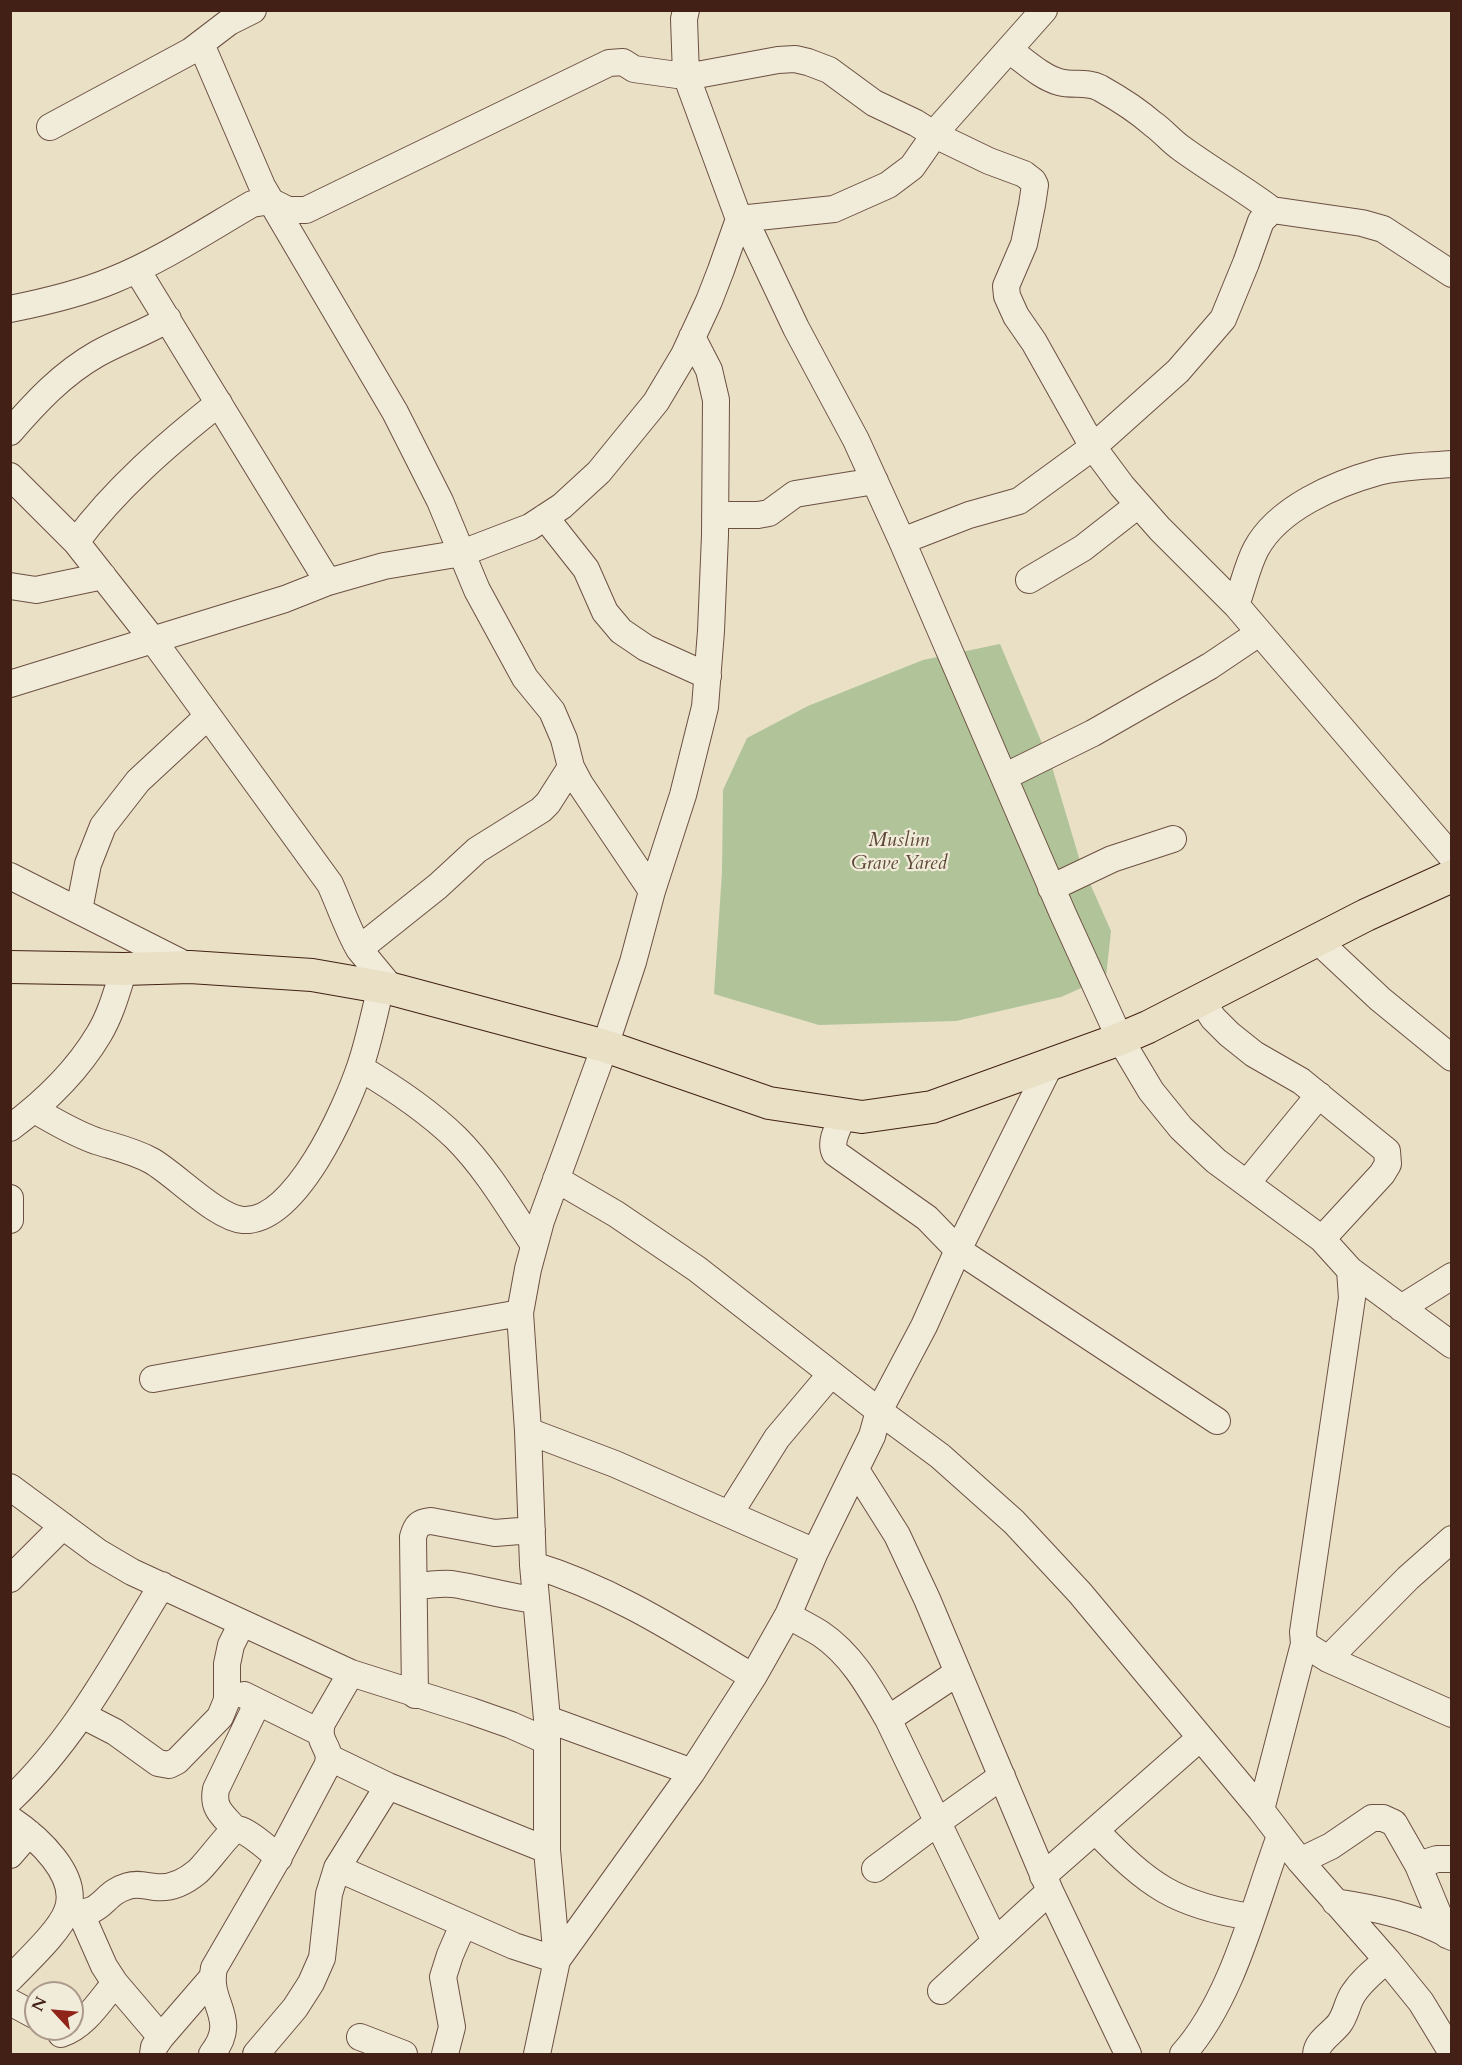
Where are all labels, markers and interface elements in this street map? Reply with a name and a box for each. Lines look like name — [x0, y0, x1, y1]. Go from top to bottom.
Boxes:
park label: Muslim Grave Yared — [851, 829, 947, 876]
north arrow — [24, 1981, 84, 2041]
text: N — [27, 1993, 53, 2015]

